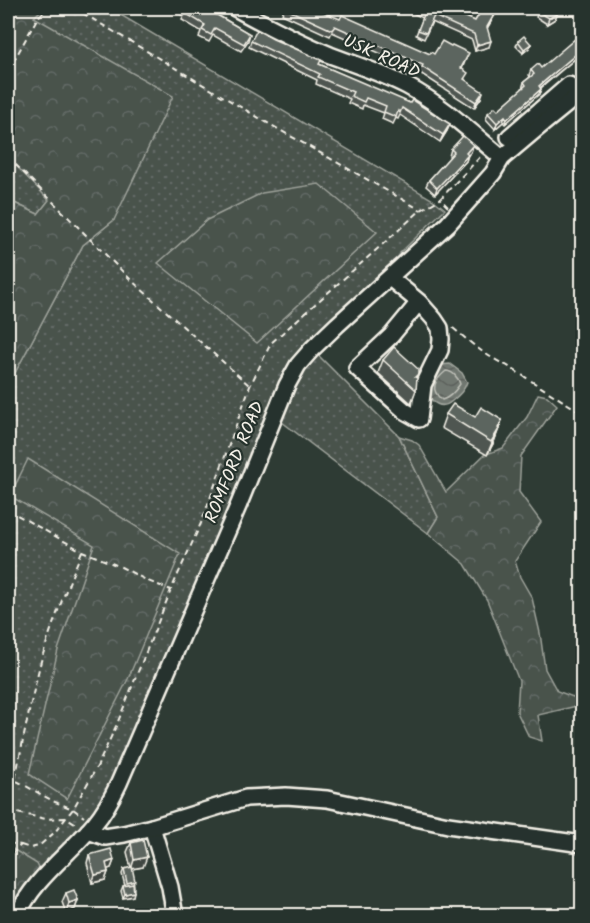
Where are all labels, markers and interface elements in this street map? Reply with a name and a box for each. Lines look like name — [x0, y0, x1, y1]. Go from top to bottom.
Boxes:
street label: USK ROAD — [338, 27, 425, 88]
street label: ROMFORD ROAD — [198, 397, 273, 528]

